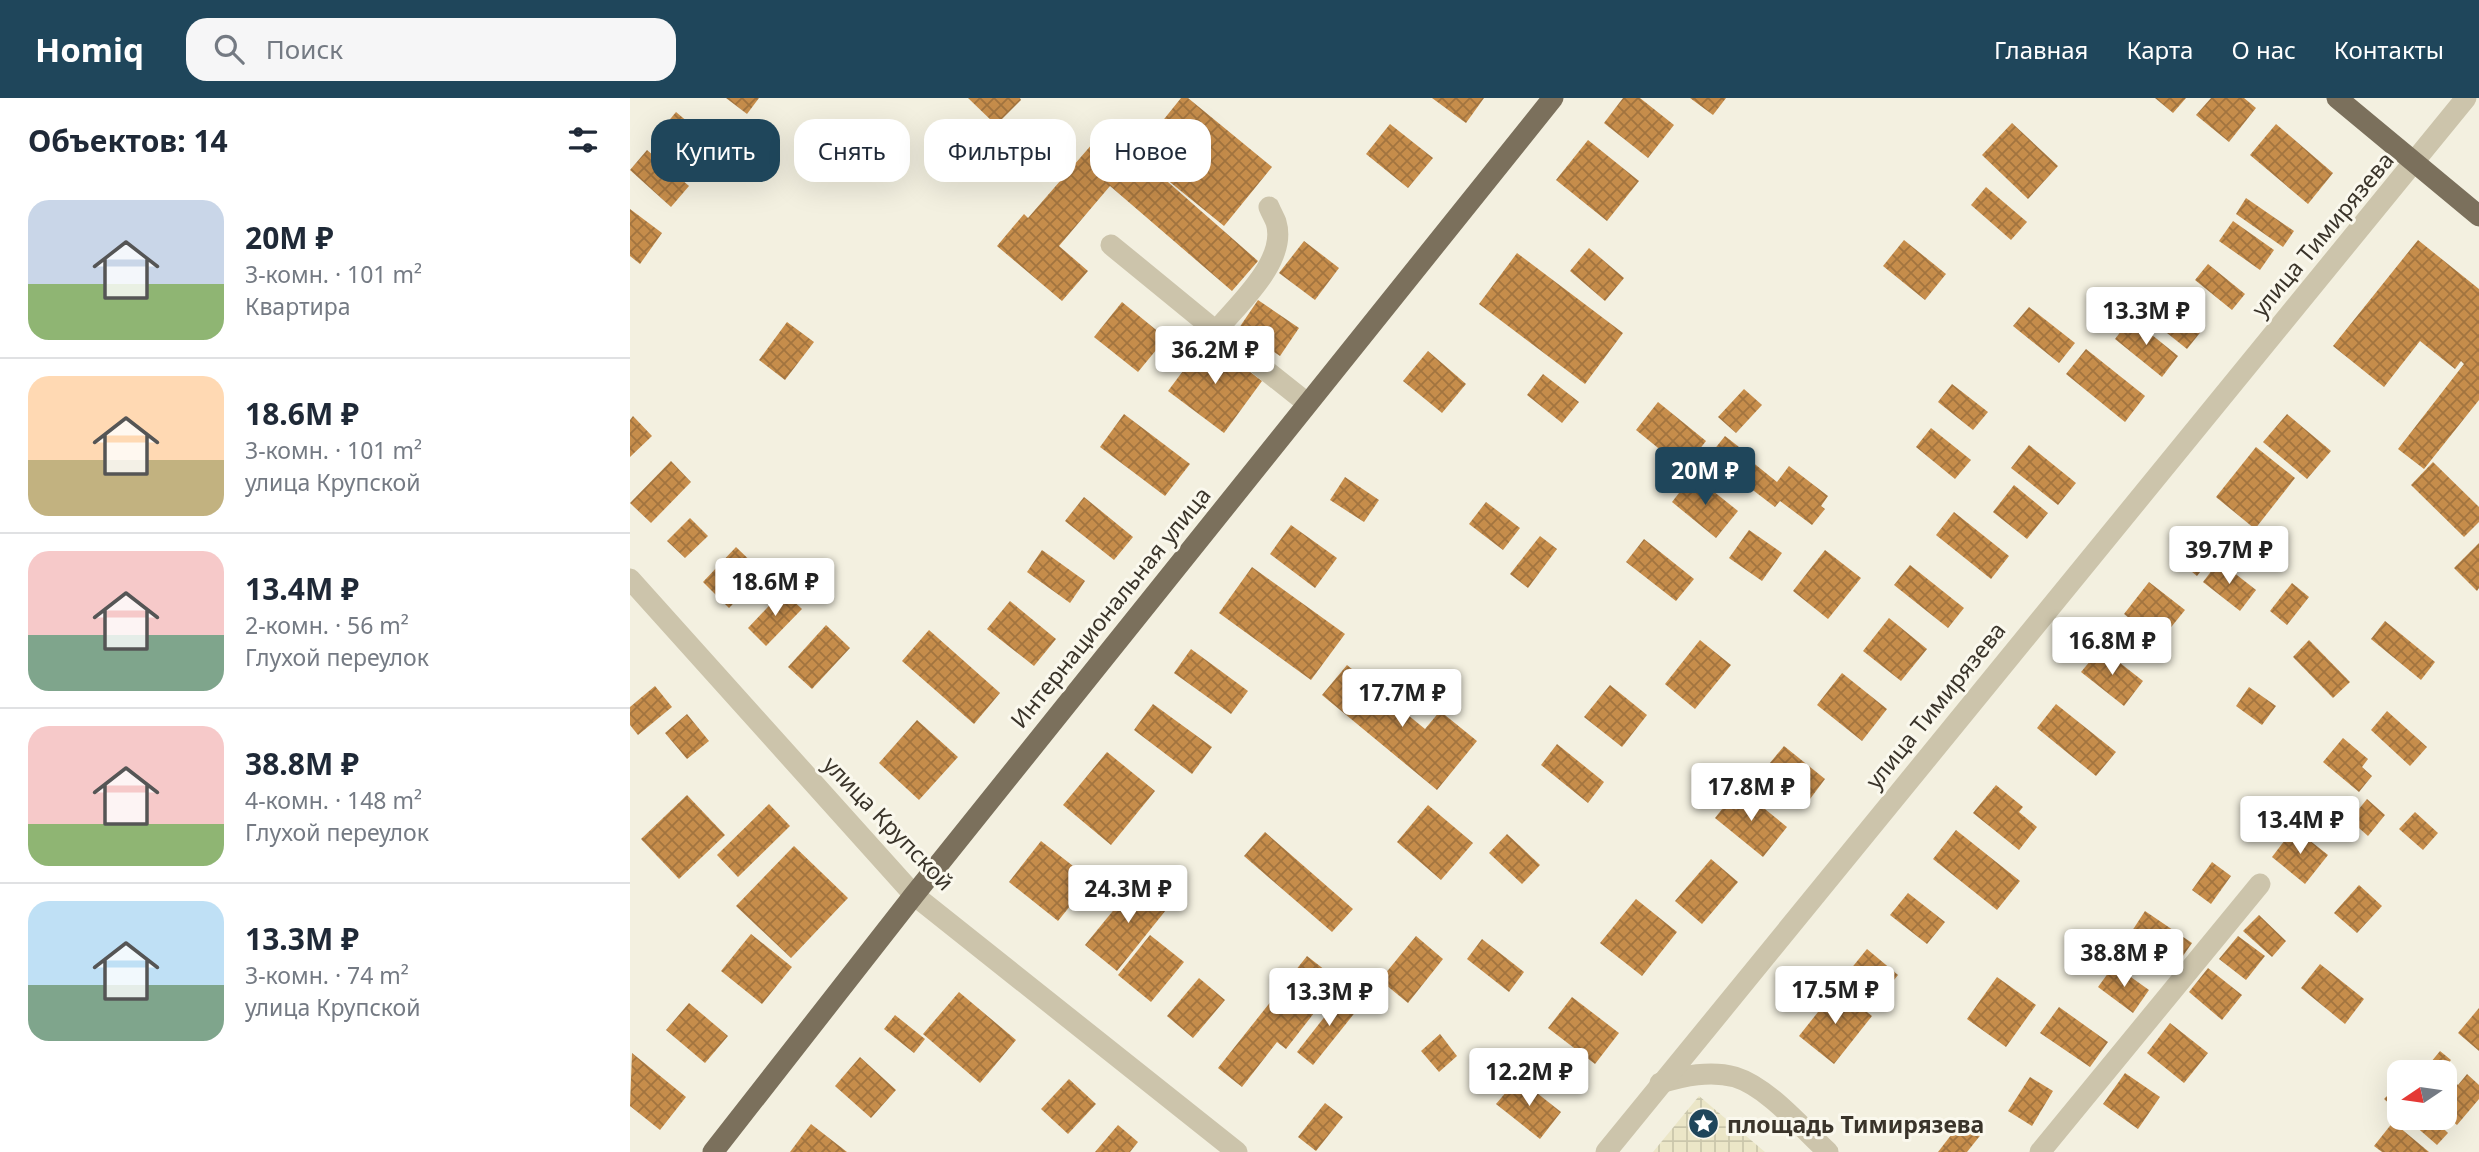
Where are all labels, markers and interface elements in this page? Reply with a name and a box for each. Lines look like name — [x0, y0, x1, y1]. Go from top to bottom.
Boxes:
search box — [186, 18, 676, 81]
text: Homiq — [35, 27, 144, 72]
icon: search — [210, 30, 248, 68]
text: Поиск — [266, 31, 343, 67]
text: Главная — [1994, 33, 2088, 66]
text: Карта — [2126, 33, 2193, 66]
text: О нас — [2231, 33, 2296, 66]
text: Контакты — [2334, 33, 2444, 66]
chip: Купить — [651, 119, 780, 182]
chip: Снять — [794, 119, 910, 182]
chip: Фильтры — [924, 119, 1076, 182]
chip: Новое — [1090, 119, 1211, 182]
text: Объектов: 14 — [28, 120, 228, 161]
icon: filters — [564, 121, 602, 159]
street label: улица Тимирязева — [2243, 145, 2401, 323]
text: 20M ₽ — [245, 217, 333, 258]
icon: home — [84, 228, 168, 312]
text: 3-комн. · 101 m² — [245, 258, 422, 290]
pin: 13.3M ₽ — [2081, 288, 2211, 347]
text: Квартира — [245, 290, 351, 322]
text: 13.3M ₽ — [2102, 294, 2190, 326]
pin: 36.2M ₽ — [1150, 327, 1280, 386]
text: 36.2M ₽ — [1171, 333, 1259, 365]
text: 18.6M ₽ — [245, 393, 359, 434]
icon: home — [84, 404, 168, 488]
text: 3-комн. · 101 m² — [245, 434, 422, 466]
pin: 20M ₽ — [1656, 448, 1754, 507]
text: 20M ₽ — [1671, 454, 1739, 486]
text: улица Крупской — [245, 466, 421, 498]
street label: Интернациональная улица — [1003, 480, 1217, 734]
pin: 39.7M ₽ — [2164, 526, 2294, 586]
text: 39.7M ₽ — [2185, 533, 2273, 565]
pin: 18.6M ₽ — [710, 559, 840, 618]
text: 18.6M ₽ — [731, 565, 819, 597]
text: 13.4M ₽ — [245, 568, 359, 609]
icon: home — [84, 579, 168, 663]
text: 2-комн. · 56 m² — [245, 609, 409, 641]
street label: улица Тимирязева — [1858, 615, 2012, 795]
pin: 16.8M ₽ — [2047, 618, 2177, 677]
text: 16.8M ₽ — [2068, 624, 2156, 656]
text: Глухой переулок — [245, 641, 429, 673]
pin: 17.7M ₽ — [1337, 670, 1467, 729]
text: 17.7M ₽ — [1358, 676, 1446, 708]
text: 38.8M ₽ — [245, 743, 359, 784]
street label: улица Крупской — [817, 749, 961, 897]
icon: home — [84, 754, 168, 838]
pin: 17.8M ₽ — [1686, 764, 1816, 823]
text: 17.8M ₽ — [1707, 770, 1795, 802]
text: 4-комн. · 148 m² — [245, 784, 422, 816]
pin: 13.4M ₽ — [2235, 796, 2365, 856]
text: 13.4M ₽ — [2256, 803, 2344, 835]
text: Глухой переулок — [245, 816, 429, 848]
pin: 24.3M ₽ — [1063, 866, 1193, 925]
text: 24.3M ₽ — [1084, 872, 1172, 904]
text: 13.3M ₽ — [245, 918, 359, 959]
icon: home — [84, 929, 168, 1013]
pin: 38.8M ₽ — [2059, 930, 2189, 989]
text: 38.8M ₽ — [2080, 936, 2168, 968]
text: 3-комн. · 74 m² — [245, 959, 409, 991]
pin: 17.5M ₽ — [1770, 967, 1900, 1026]
pin: 13.3M ₽ — [1264, 968, 1394, 1028]
text: 17.5M ₽ — [1791, 973, 1879, 1005]
text: 13.3M ₽ — [1285, 975, 1373, 1007]
text: улица Крупской — [245, 991, 421, 1023]
pin: 12.2M ₽ — [1464, 1048, 1594, 1108]
text: 12.2M ₽ — [1485, 1055, 1573, 1087]
north arrow — [2387, 1060, 2457, 1130]
map controls — [2387, 1060, 2457, 1130]
place icon: площадь Тимирязева — [1687, 1107, 1721, 1141]
place label: площадь Тимирязева — [1727, 1108, 1984, 1140]

